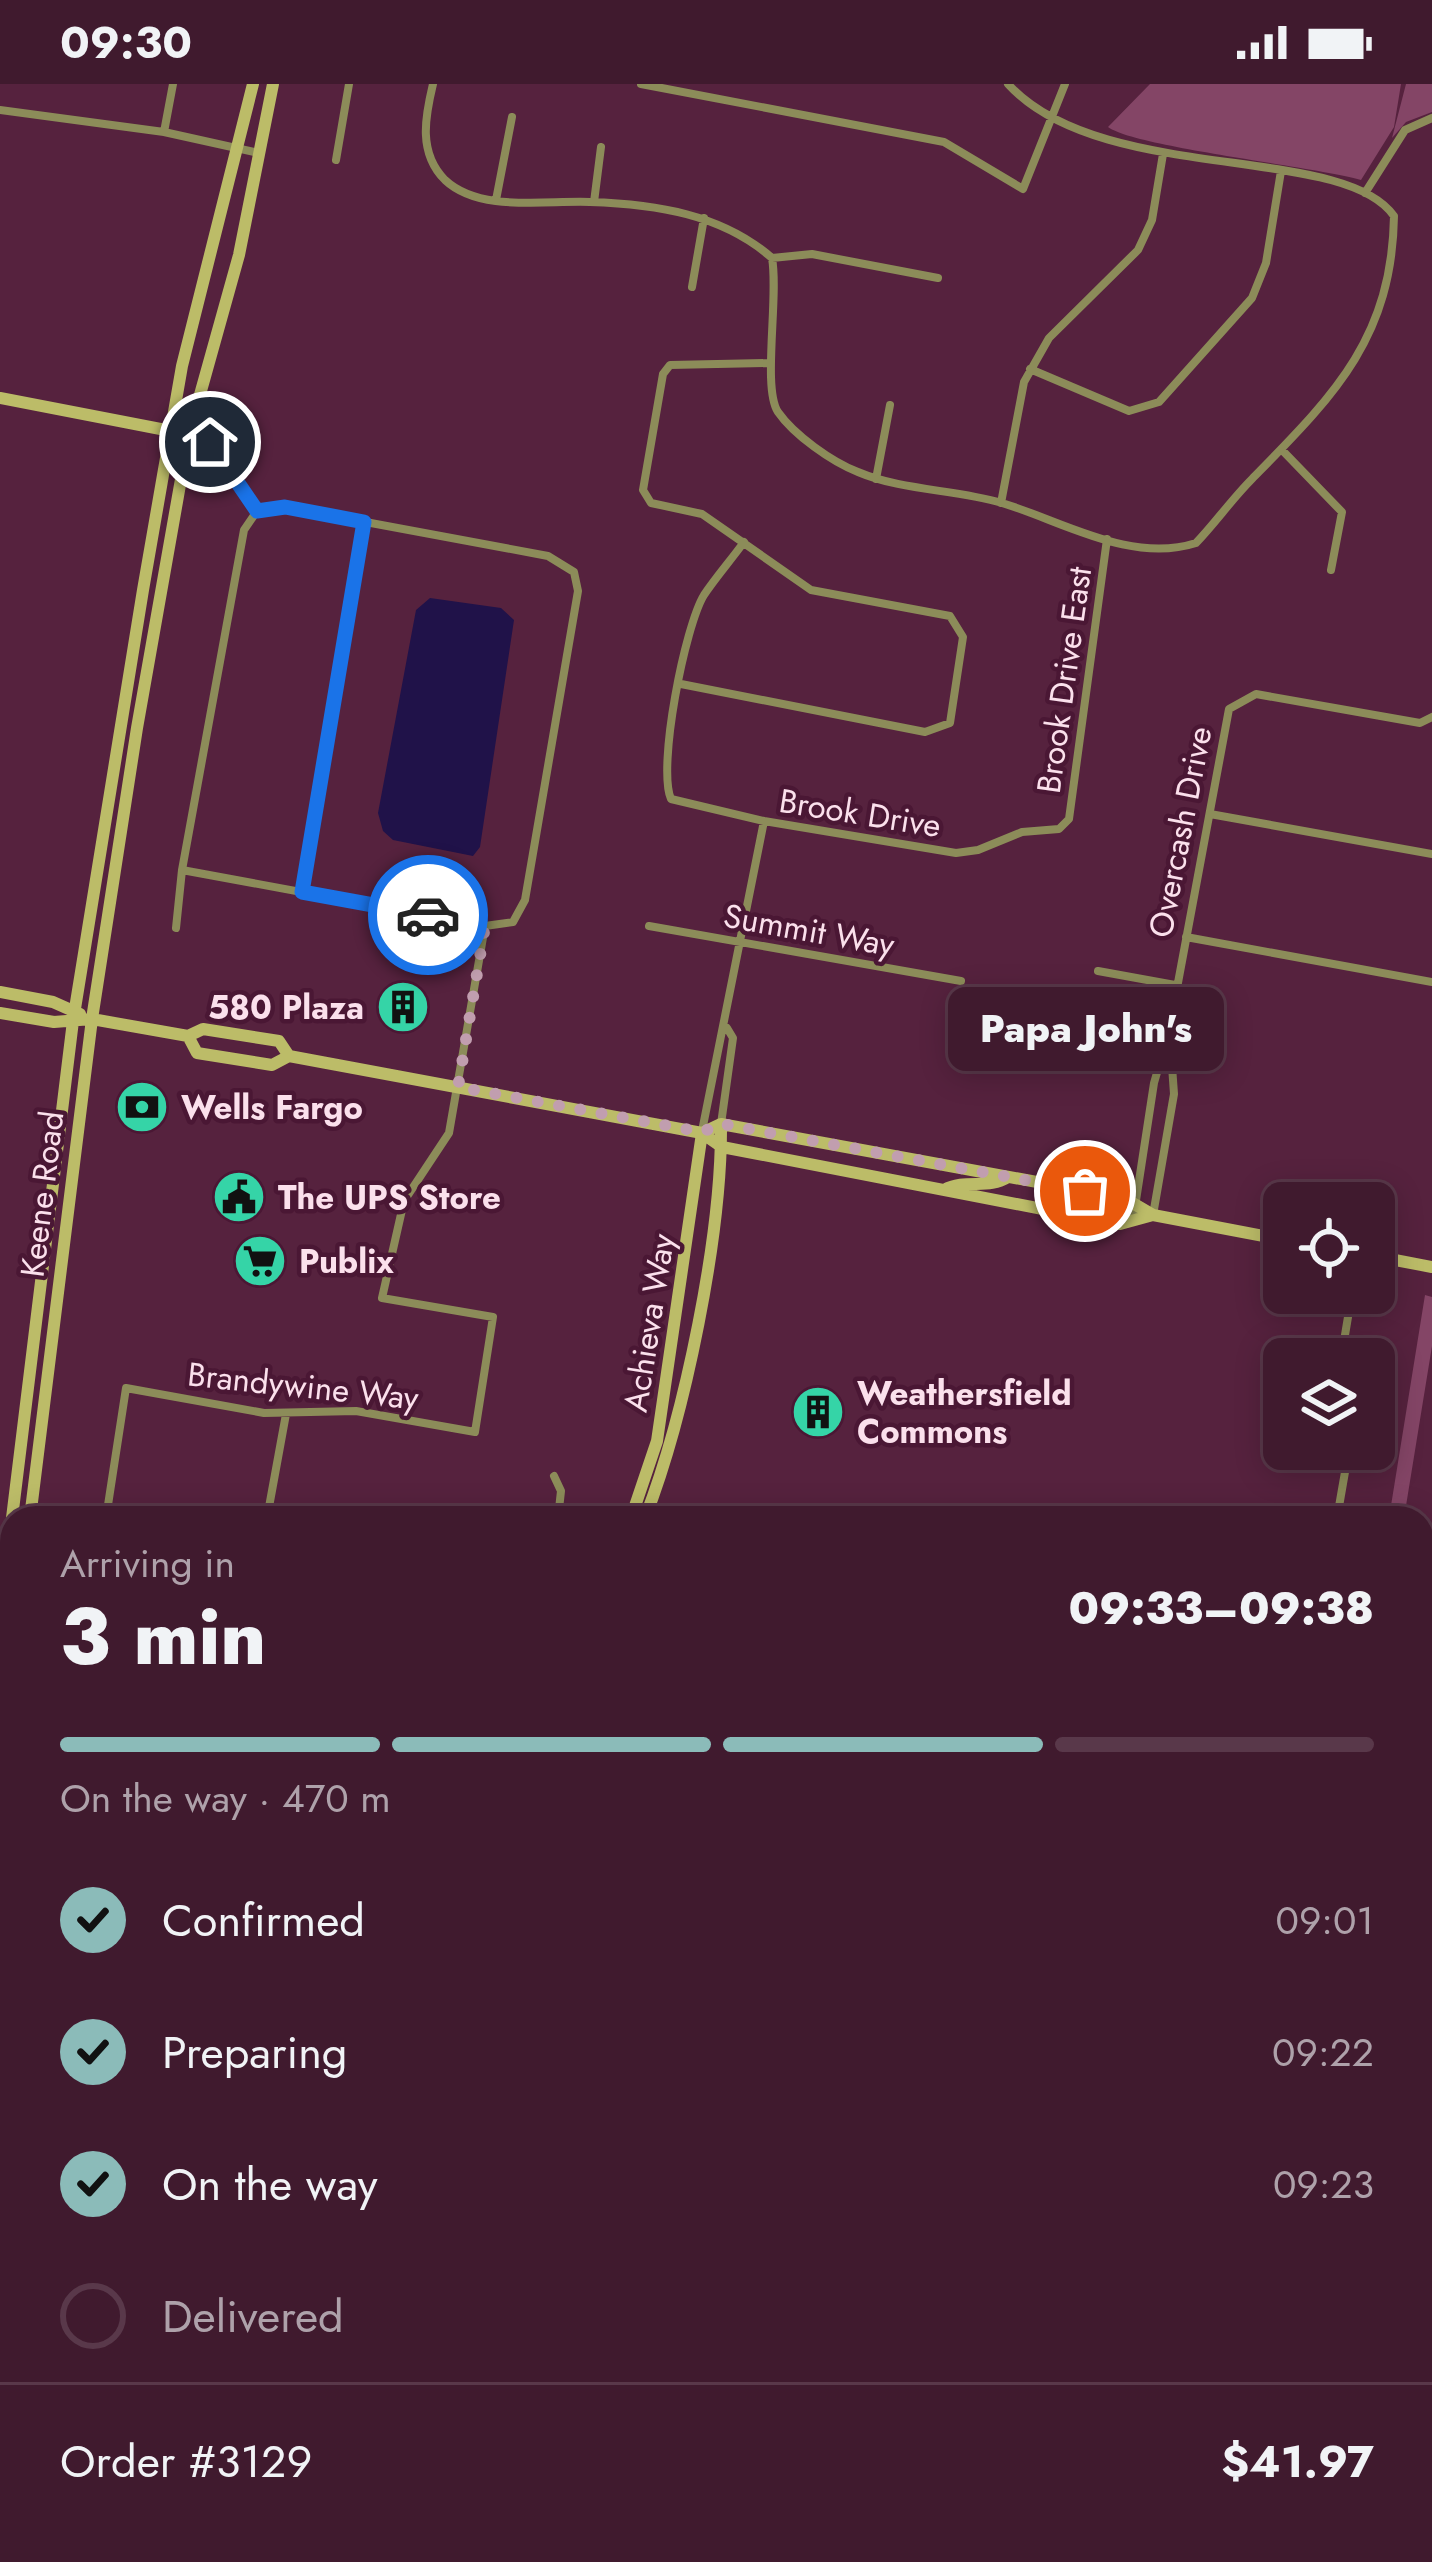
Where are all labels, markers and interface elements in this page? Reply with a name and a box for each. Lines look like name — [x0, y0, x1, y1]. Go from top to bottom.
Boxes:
text: 09:30 — [60, 10, 192, 75]
pin — [159, 391, 261, 493]
icon: home — [177, 409, 243, 475]
street label: Brook Drive East — [1025, 564, 1103, 796]
street label: Overcash Drive — [1137, 723, 1223, 941]
street label: Brook Drive — [776, 777, 944, 849]
courier — [368, 855, 488, 975]
icon: car — [395, 882, 461, 948]
street label: Summit Way — [720, 892, 899, 968]
building icon: 580 Plaza — [375, 979, 431, 1035]
place label: 580 Plaza — [208, 984, 364, 1031]
callout: Papa John's — [947, 987, 1223, 1071]
text: Papa John's — [980, 1000, 1192, 1057]
bank icon: Wells Fargo — [114, 1079, 170, 1135]
place label: Wells Fargo — [181, 1084, 363, 1131]
street label: Keene Road — [8, 1108, 76, 1280]
pin — [1034, 1140, 1136, 1242]
icon: bag — [1052, 1158, 1118, 1224]
public building icon: The UPS Store — [211, 1169, 267, 1225]
place label: The UPS Store — [278, 1174, 501, 1221]
map controls — [1263, 1182, 1395, 1470]
button: locate — [1263, 1182, 1395, 1314]
street label: Achieva Way — [612, 1230, 686, 1415]
supermarket icon: Publix — [232, 1233, 288, 1289]
place label: Publix — [299, 1238, 394, 1285]
button: layers — [1263, 1338, 1395, 1470]
street label: Brandywine Way — [185, 1350, 421, 1422]
place label: Weathersfield Commons — [857, 1370, 1072, 1455]
building icon: Weathersfield Commons — [790, 1384, 846, 1440]
text: Arriving in — [60, 1535, 235, 1592]
text: 09:33–09:38 — [1068, 1576, 1374, 1641]
text: 3 min — [60, 1581, 266, 1693]
text: On the way · 470 m — [60, 1770, 391, 1827]
icon: check — [60, 1887, 126, 1953]
text: Confirmed — [162, 1888, 365, 1953]
text: 09:01 — [1275, 1892, 1374, 1949]
icon: check — [60, 2019, 126, 2085]
text: Preparing — [162, 2020, 347, 2085]
text: 09:22 — [1272, 2024, 1374, 2081]
icon: check — [60, 2151, 126, 2217]
text: On the way — [162, 2152, 378, 2217]
text: 09:23 — [1273, 2156, 1374, 2213]
text: Delivered — [162, 2284, 344, 2349]
text: Order #3129 — [60, 2429, 312, 2494]
text: $41.97 — [1221, 2429, 1374, 2494]

